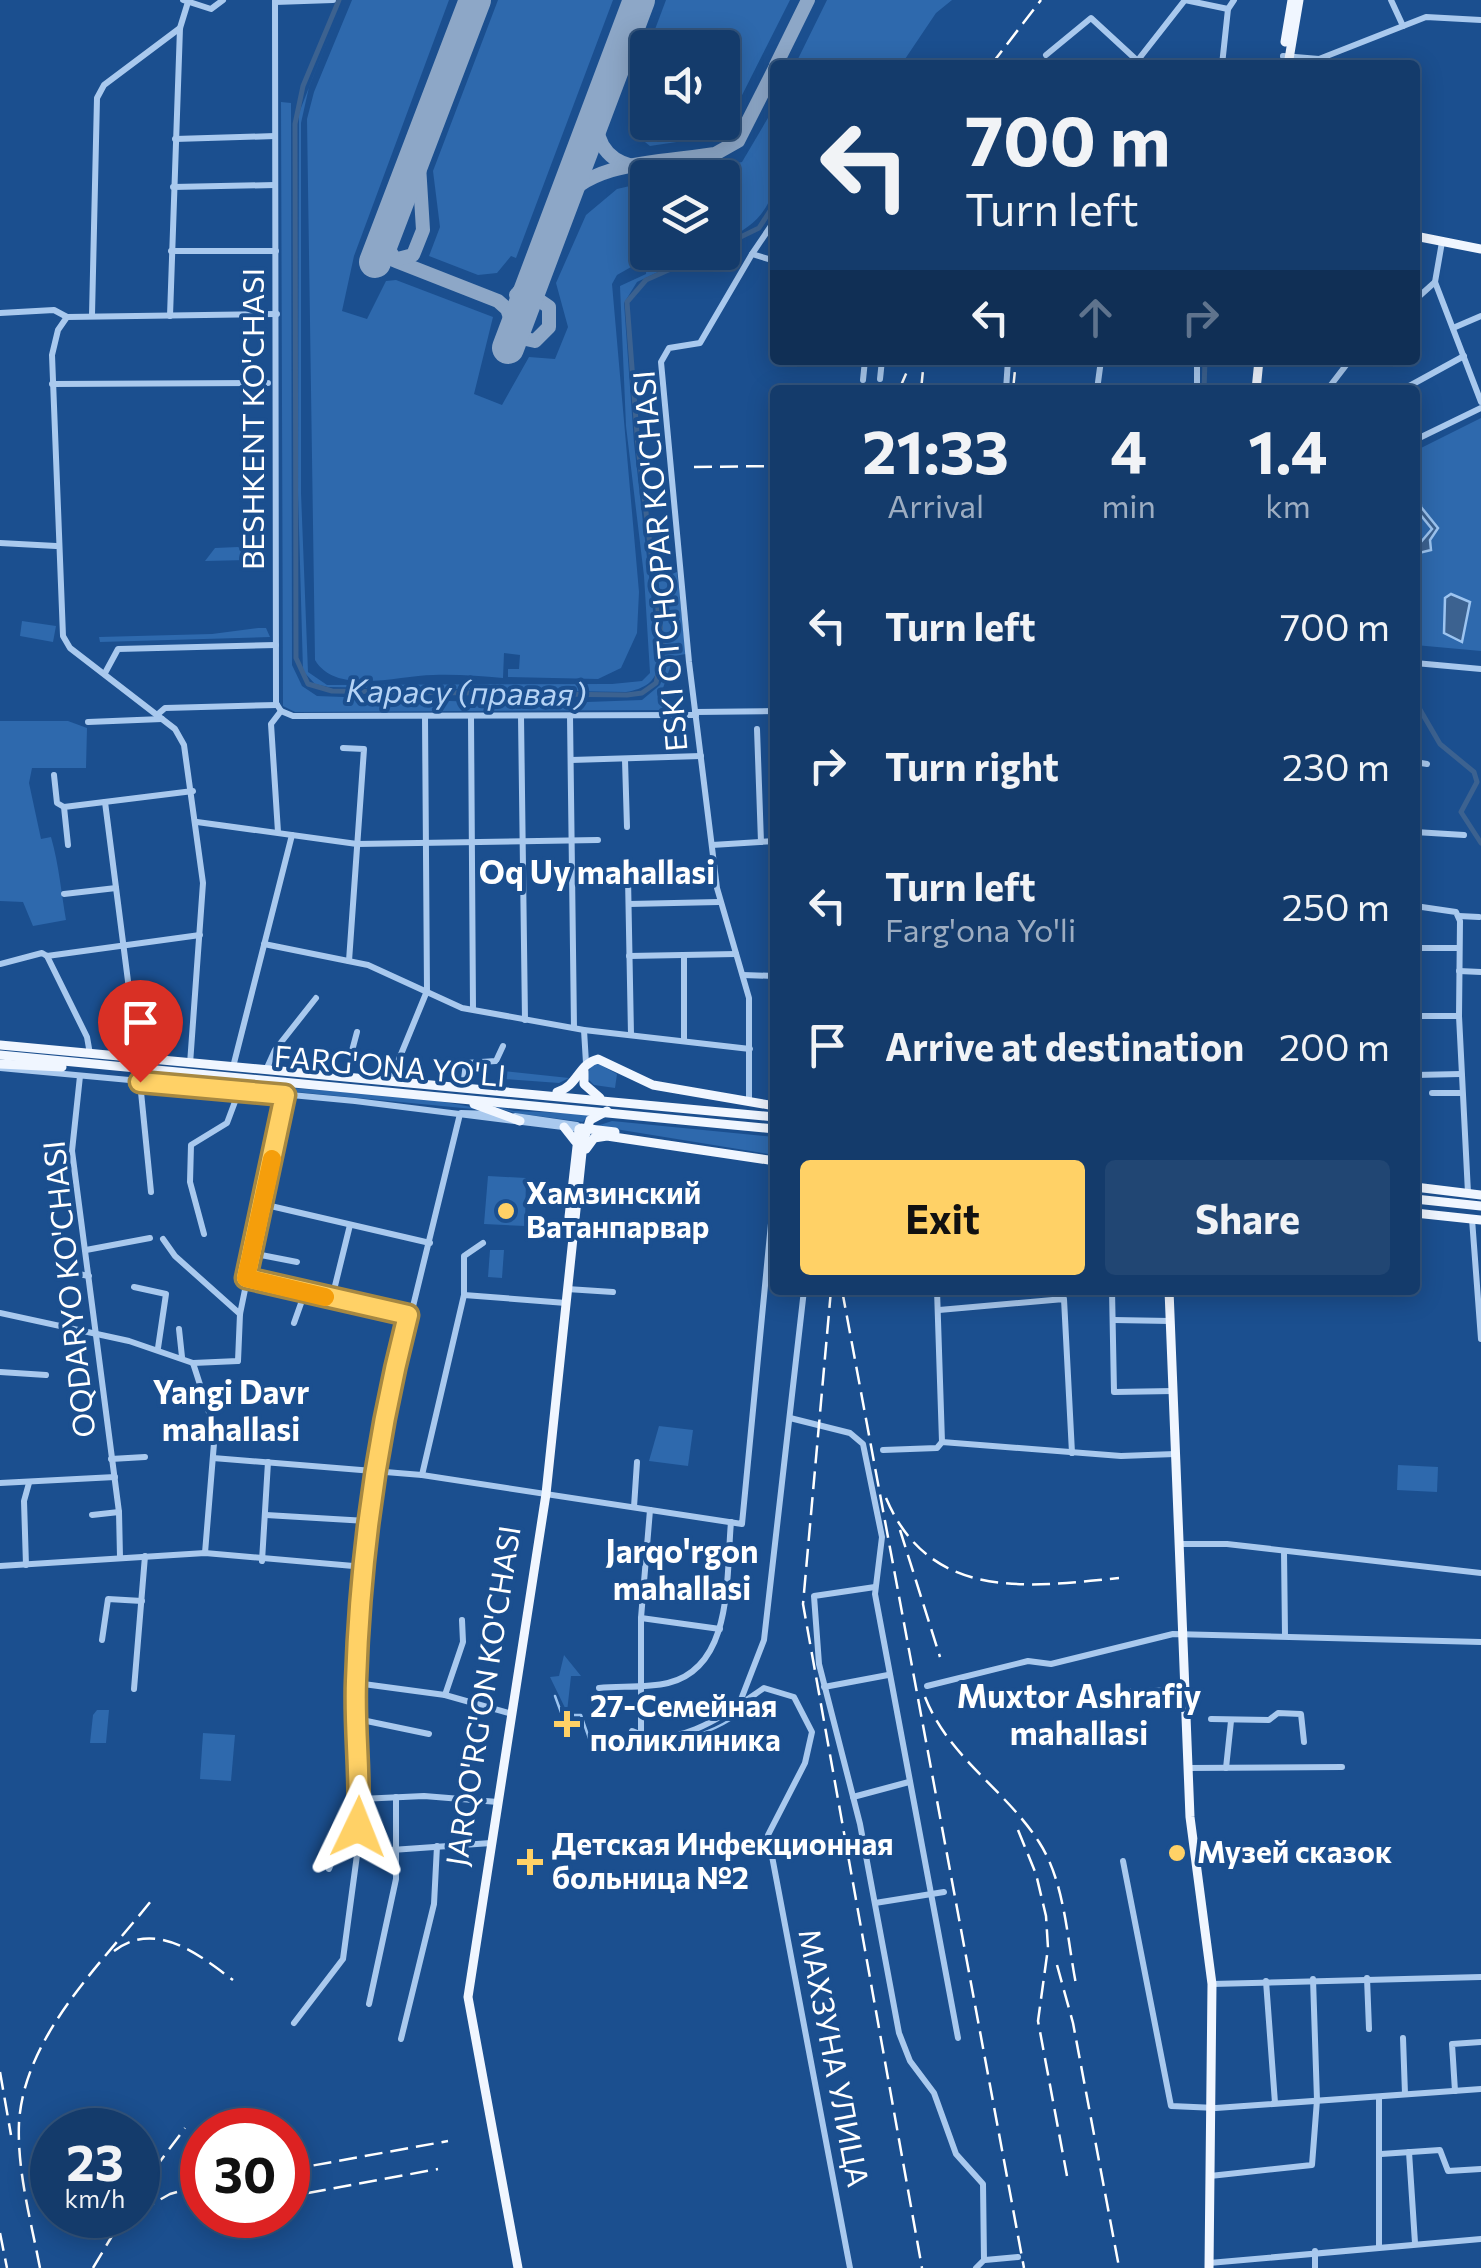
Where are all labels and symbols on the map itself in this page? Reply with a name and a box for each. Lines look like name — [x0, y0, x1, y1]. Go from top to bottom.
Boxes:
street label: BESHKENT KO'CHASI — [233, 268, 270, 570]
street label: ESKI OTCHOPAR KO'CHASI — [623, 369, 694, 753]
water label: Карасу (правая) — [345, 669, 587, 713]
district label: Oq Uy mahallasi — [479, 851, 715, 891]
pin — [98, 980, 183, 1083]
street label: FARG'ONA YO'LI — [273, 1036, 508, 1093]
street label: OQDARYO KO'CHASI — [34, 1139, 102, 1440]
place label: Хамзинский Ватанпарвар — [526, 1173, 709, 1244]
marker: Хамзинский Ватанпарвар — [495, 1200, 517, 1222]
district label: Yangi Davr mahallasi — [152, 1371, 310, 1448]
street label: JARQO'RG'ON KO'CHASI — [436, 1523, 527, 1868]
district label: Jarqo'rgon mahallasi — [605, 1530, 759, 1607]
district label: Muxtor Ashrafiy mahallasi — [957, 1675, 1202, 1752]
place label: 27-Семейная поликлиника — [590, 1686, 781, 1757]
marker: 27-Семейная поликлиника — [554, 1711, 580, 1737]
position arrow — [306, 1775, 410, 1879]
place label: Детская Инфекционная больница №2 — [552, 1824, 894, 1895]
place label: Музей сказок — [1197, 1832, 1392, 1869]
marker: Музей сказок — [1166, 1842, 1188, 1864]
marker: Детская Инфекционная больница №2 — [517, 1849, 543, 1875]
street label: МАХЗУНА УЛИЦА — [792, 1925, 879, 2190]
speed limit sign: 30 — [180, 2108, 310, 2238]

